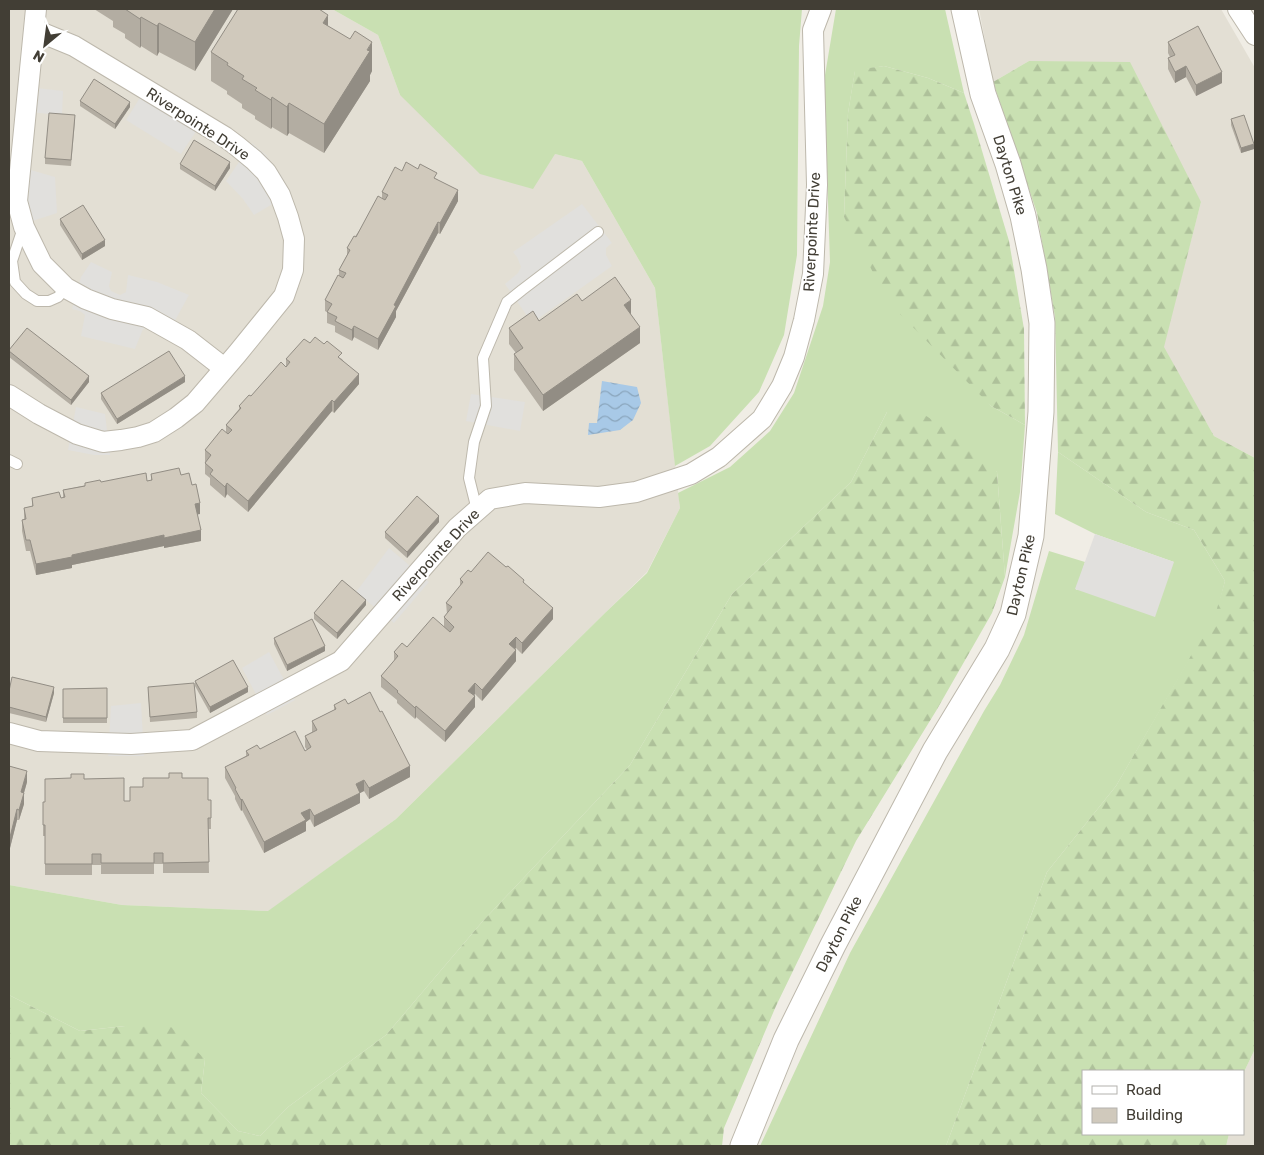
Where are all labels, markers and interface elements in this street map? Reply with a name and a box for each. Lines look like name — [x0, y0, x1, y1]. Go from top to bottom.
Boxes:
north arrow — [20, 20, 70, 70]
text: N — [30, 46, 47, 66]
street label: Riverpointe Drive — [143, 84, 253, 164]
street label: Dayton Pike — [989, 133, 1031, 217]
street label: Riverpointe Drive — [800, 172, 824, 292]
street label: Riverpointe Drive — [389, 505, 483, 605]
street label: Dayton Pike — [1003, 533, 1039, 617]
street label: Dayton Pike — [812, 893, 866, 975]
legend — [1082, 1070, 1244, 1135]
text: Road — [1126, 1081, 1162, 1099]
text: Building — [1126, 1106, 1183, 1124]

